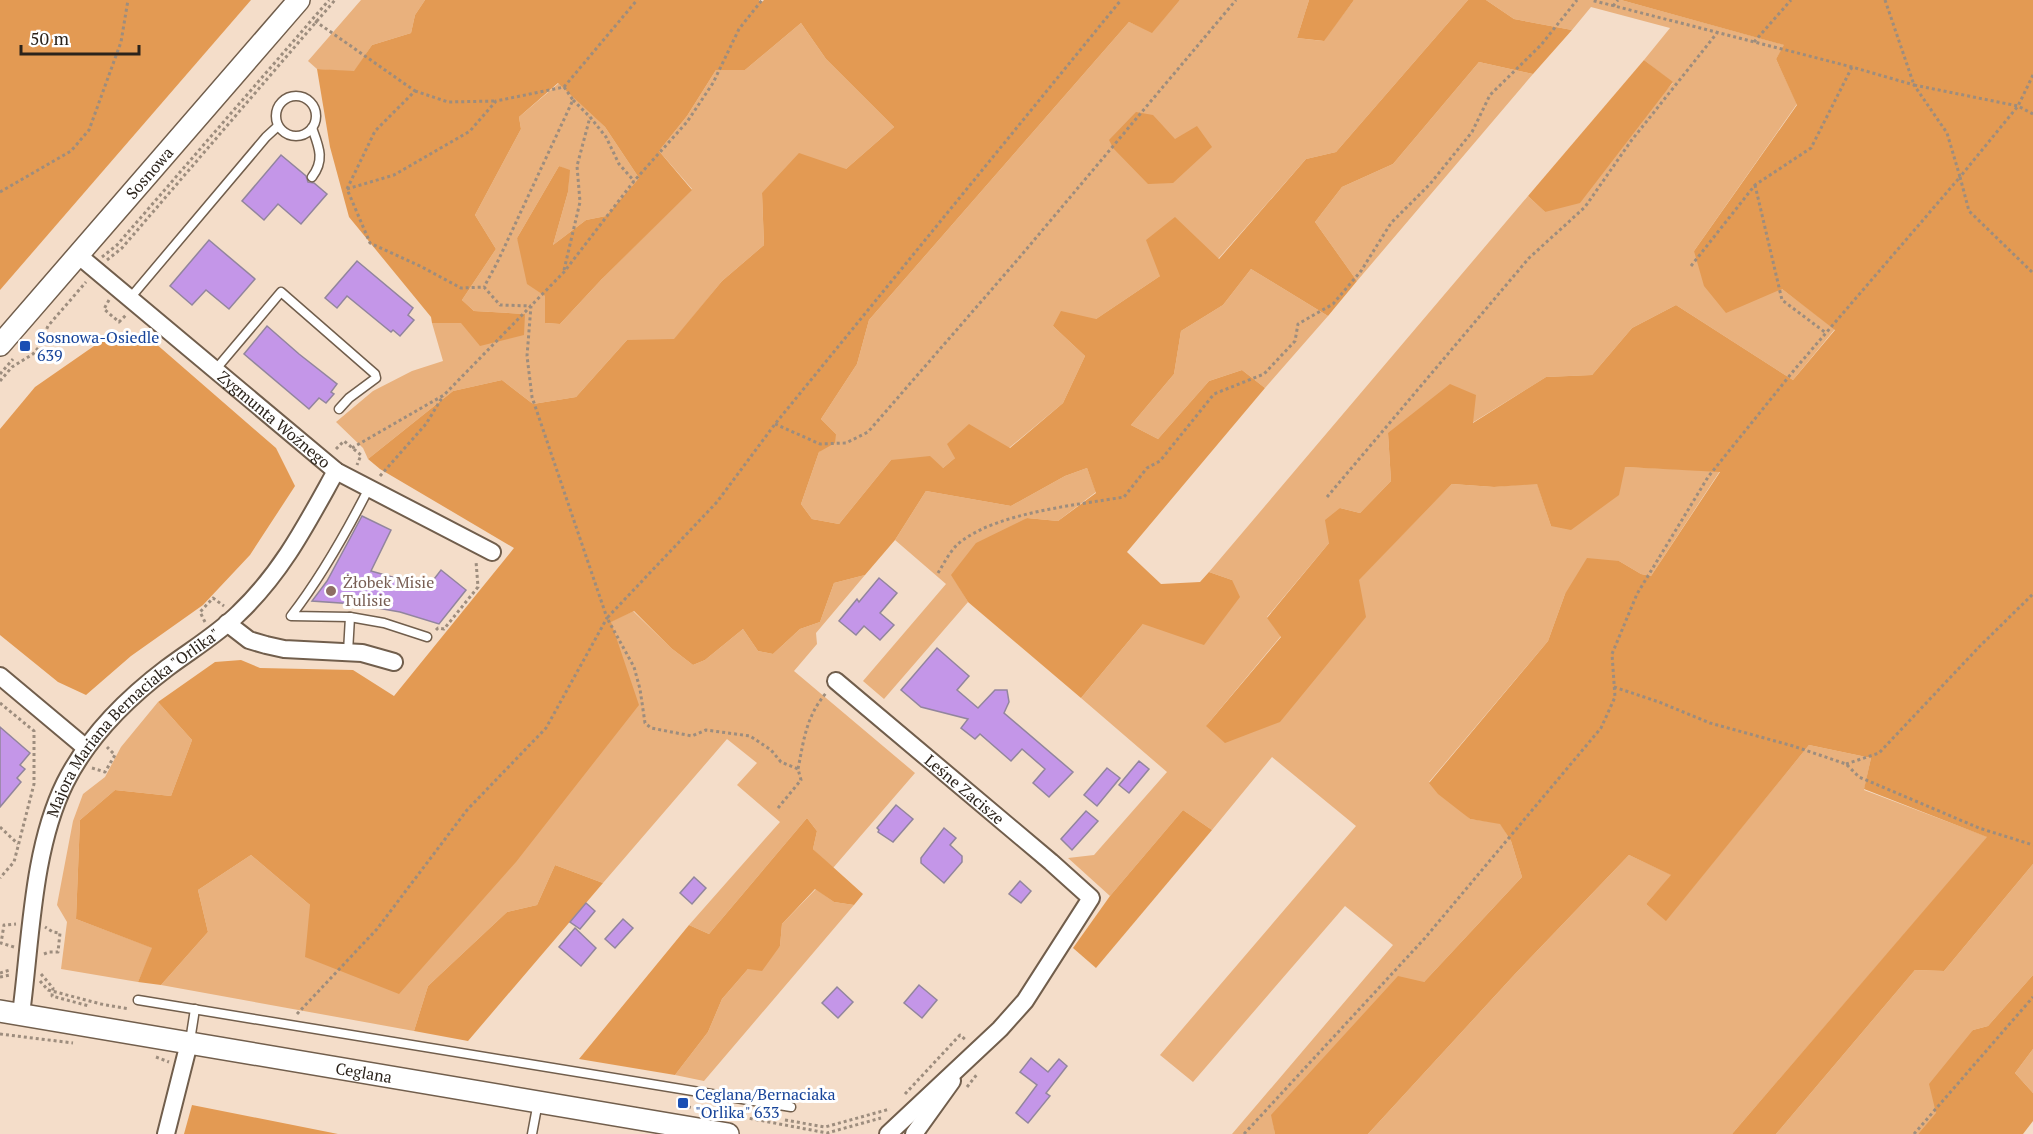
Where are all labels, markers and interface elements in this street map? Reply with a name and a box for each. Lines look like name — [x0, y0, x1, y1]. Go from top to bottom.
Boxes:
scale bar — [21, 18, 140, 56]
text: 50 m — [30, 26, 70, 50]
street label: Sosnowa — [121, 142, 178, 203]
place label: Sosnowa-Osiedle 639 — [37, 326, 159, 366]
marker: Sosnowa-Osiedle 639 — [18, 339, 32, 353]
street label: Zygmunta Woźnego — [213, 366, 336, 473]
place label: Żłobek Misie Tulisie — [343, 571, 434, 611]
marker: Żłobek Misie Tulisie — [324, 584, 338, 598]
street label: Majora Mariana Bernaciaka "Orlika" — [41, 623, 224, 820]
street label: Leśne Zacisze — [920, 749, 1009, 829]
street label: Ceglana — [334, 1057, 394, 1088]
place label: Ceglana/Bernaciaka "Orlika" 633 — [695, 1083, 836, 1123]
marker: Ceglana/Bernaciaka "Orlika" 633 — [676, 1096, 690, 1110]

